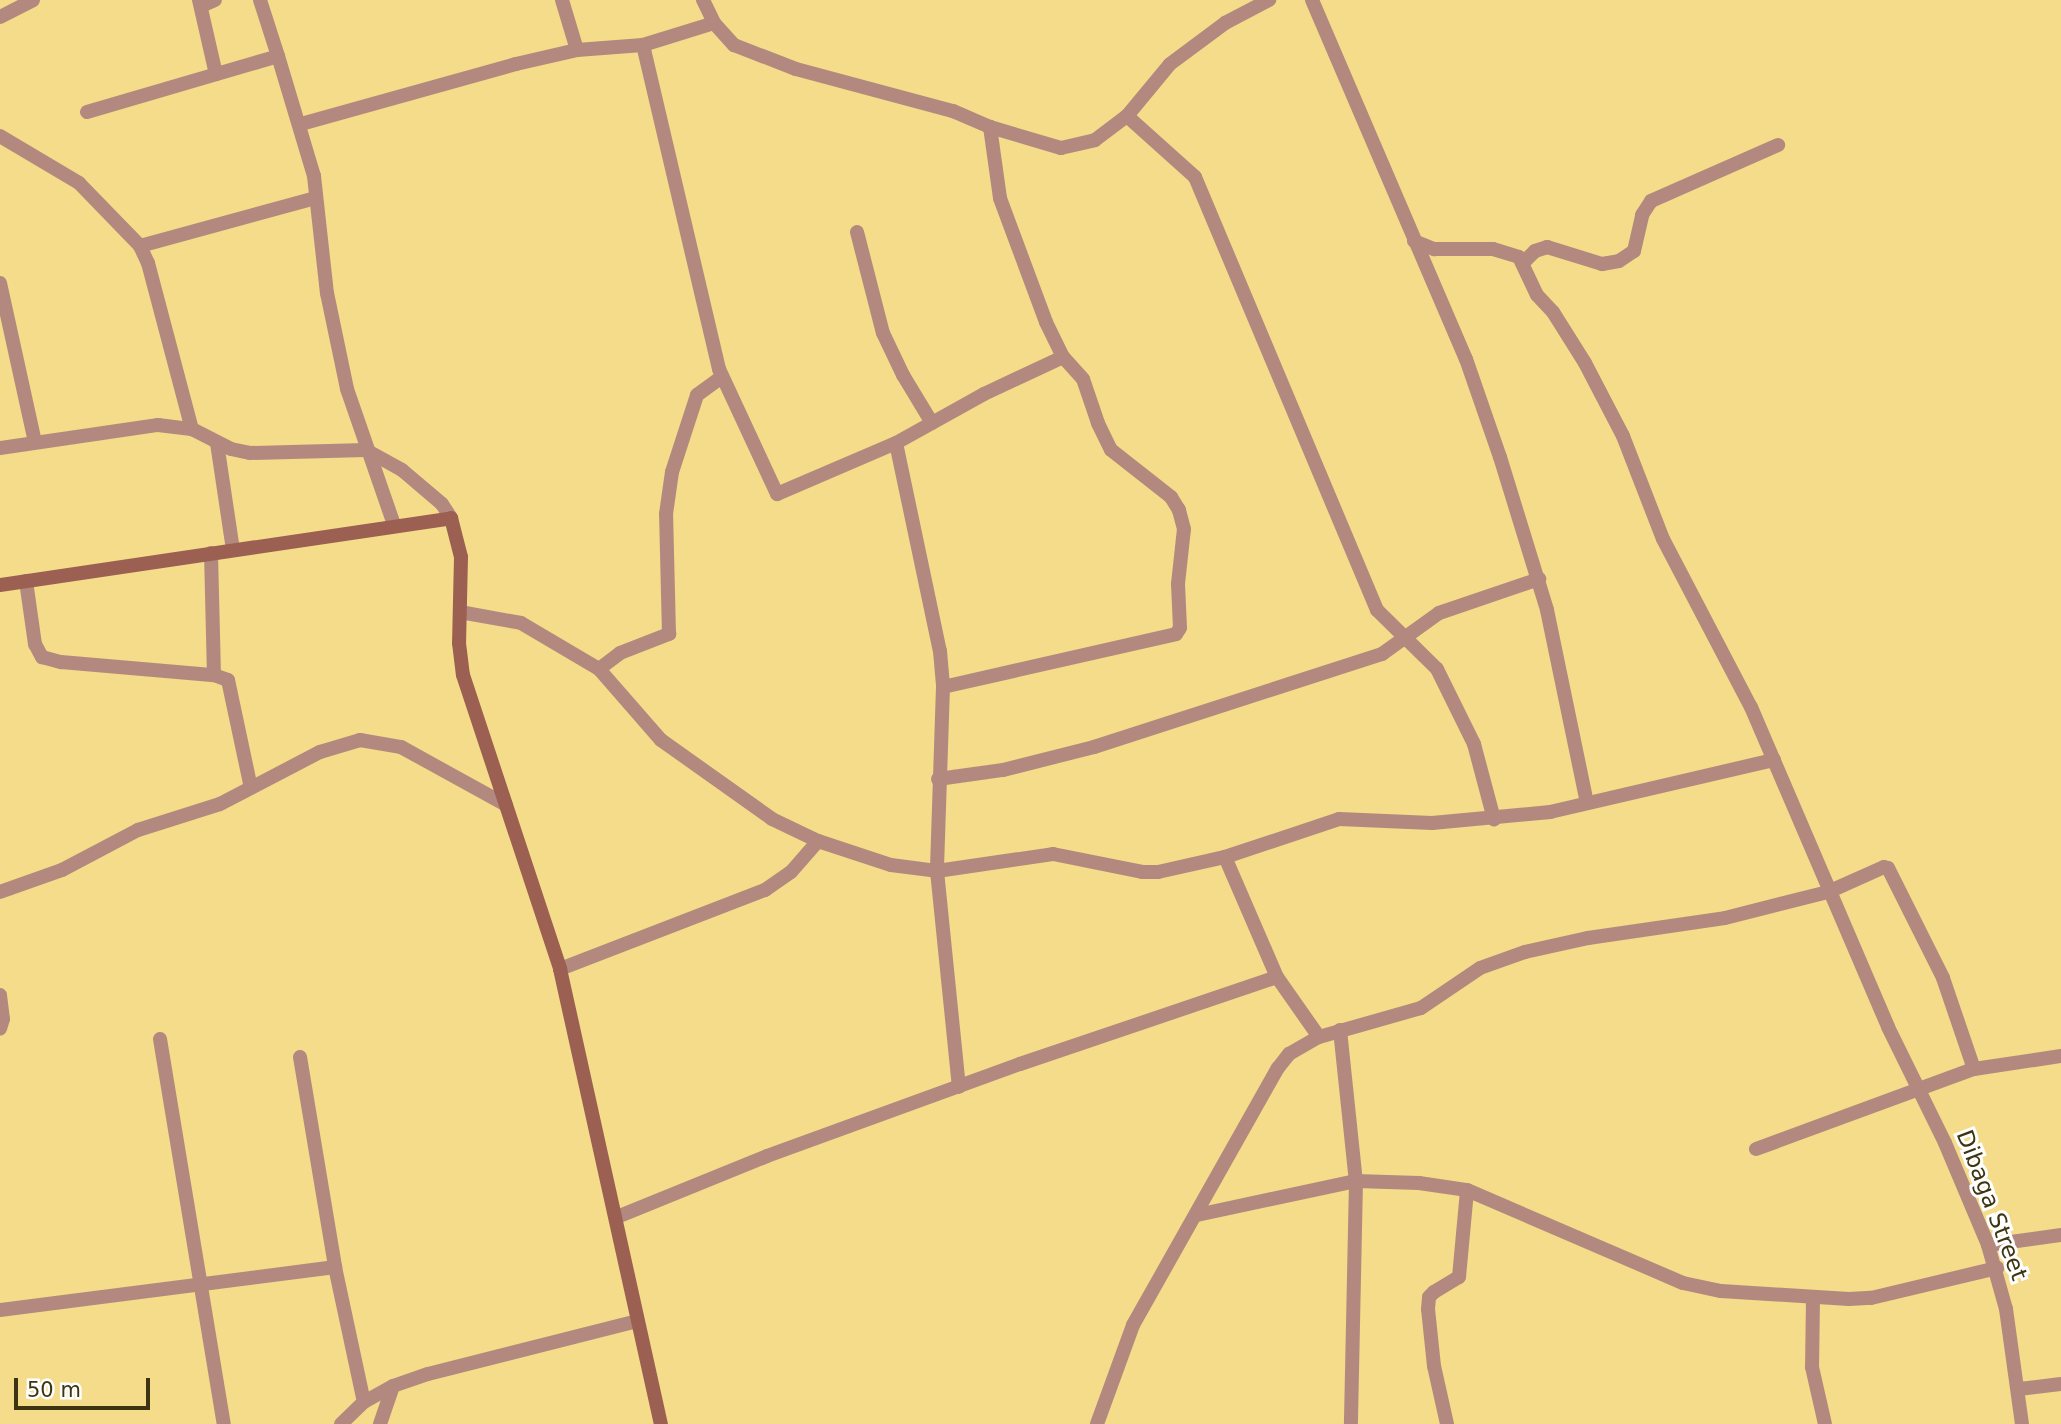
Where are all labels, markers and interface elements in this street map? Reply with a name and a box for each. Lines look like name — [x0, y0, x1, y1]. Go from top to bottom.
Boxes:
street label: Dibaga Street — [1951, 1126, 2033, 1284]
scale bar — [18, 1364, 154, 1408]
text: 50 m — [27, 1378, 81, 1402]

